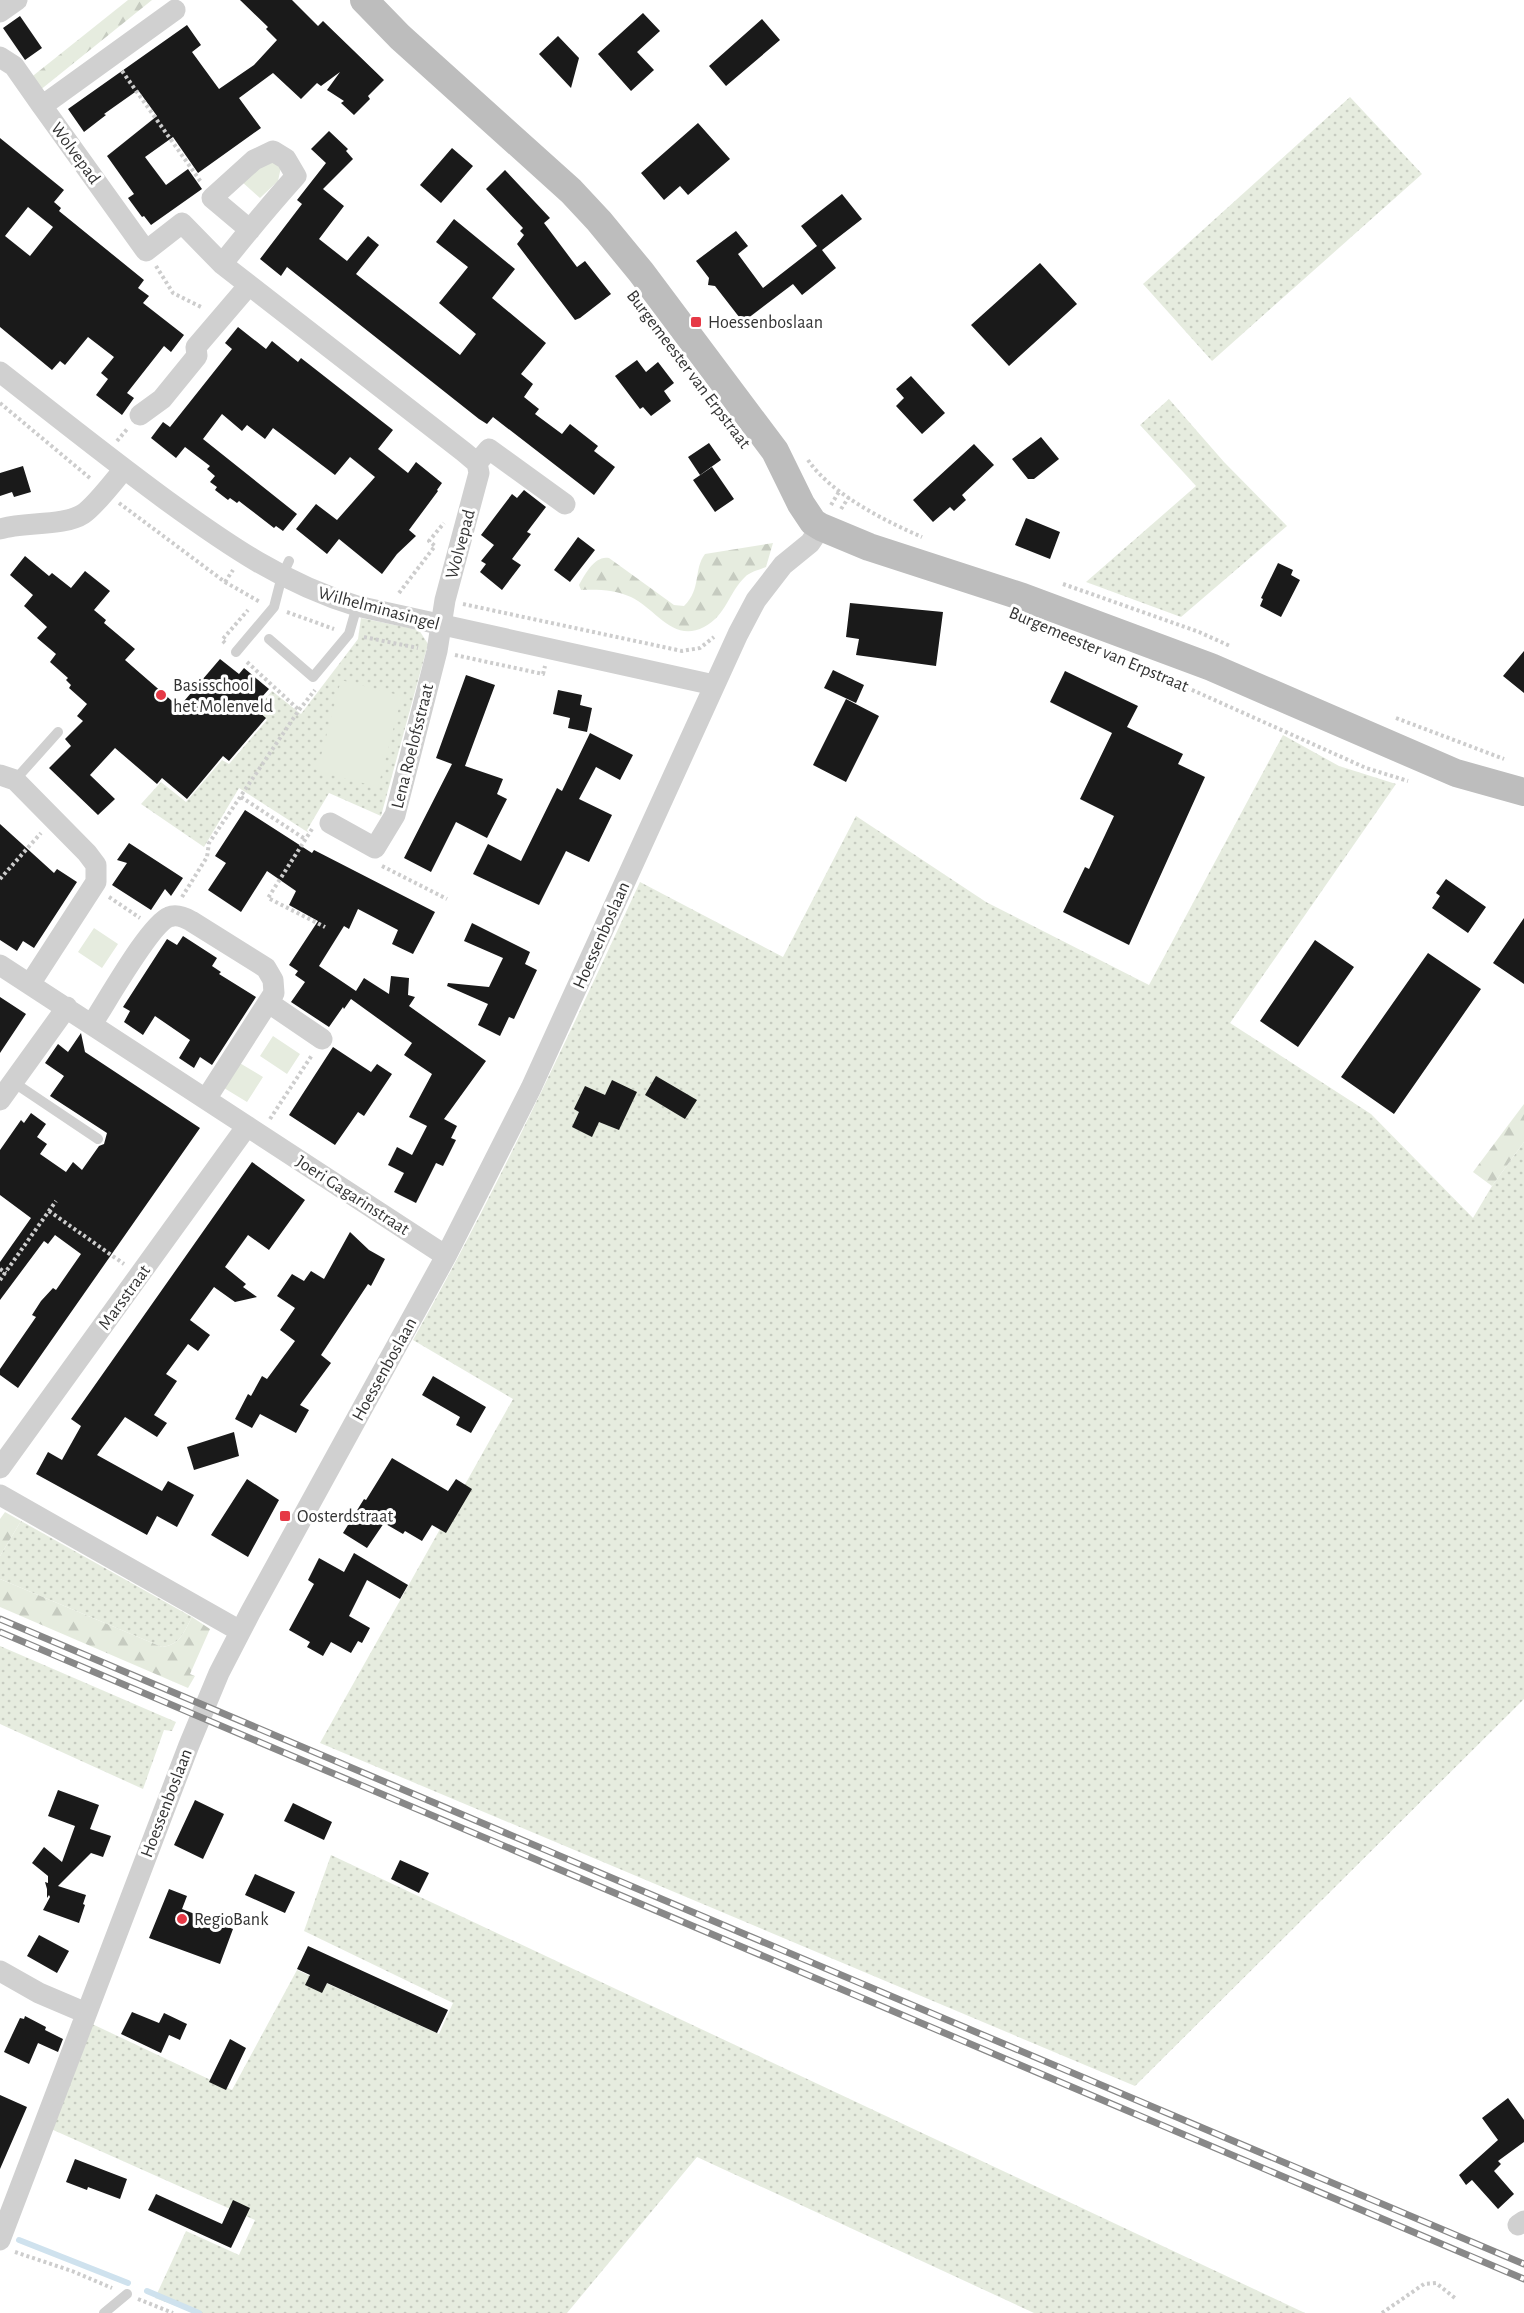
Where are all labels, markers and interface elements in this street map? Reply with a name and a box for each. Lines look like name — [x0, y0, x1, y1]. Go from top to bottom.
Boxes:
street label: Wolvepad — [47, 120, 103, 188]
street label: Burgemeester van Erpstraat — [623, 287, 754, 452]
place label: Hoessenboslaan — [708, 314, 823, 332]
marker: Hoessenboslaan — [689, 315, 703, 329]
street label: Wolvepad — [443, 508, 479, 581]
street label: Wilhelminasingel — [316, 584, 442, 634]
street label: Burgemeester van Erpstraat — [1006, 604, 1191, 696]
place label: Basisschool het Molenveld — [173, 677, 273, 716]
street label: Lena Roelofsstraat — [389, 682, 437, 811]
marker: Basisschool het Molenveld — [154, 688, 168, 702]
street label: Hoessenboslaan — [570, 879, 634, 992]
street label: Joeri Gagarinstraat — [293, 1153, 412, 1239]
street label: Marsstraat — [95, 1262, 154, 1333]
street label: Hoessenboslaan — [349, 1315, 421, 1424]
place label: Oosterdstraat — [297, 1508, 394, 1526]
marker: Oosterdstraat — [278, 1509, 292, 1523]
street label: Hoessenboslaan — [138, 1746, 196, 1860]
place label: RegioBank — [194, 1911, 269, 1929]
marker: RegioBank — [175, 1912, 189, 1926]

